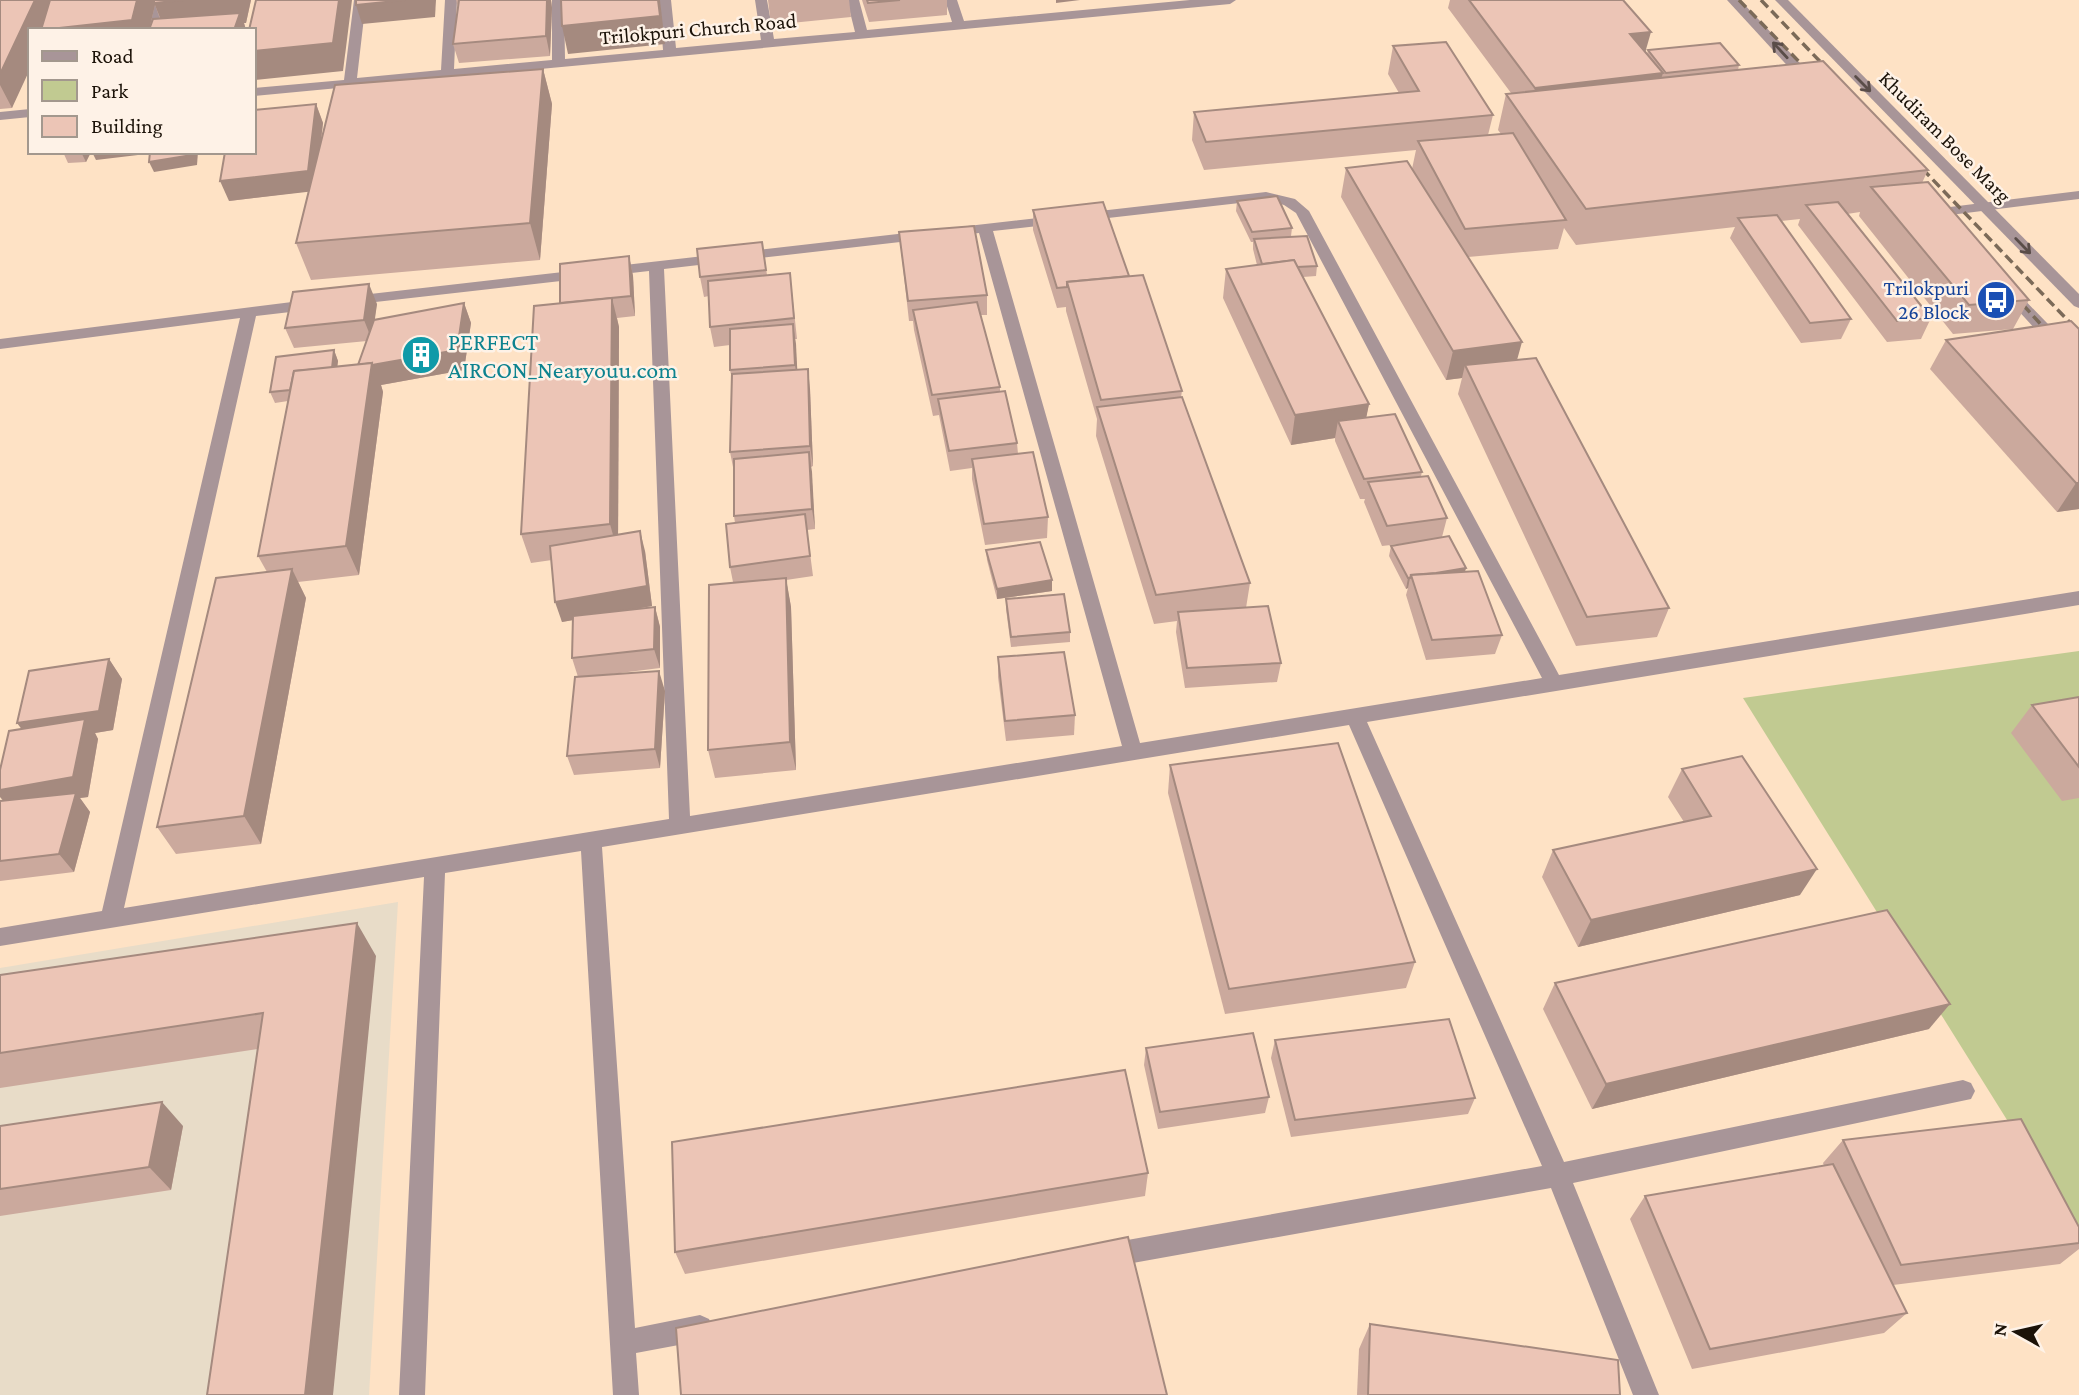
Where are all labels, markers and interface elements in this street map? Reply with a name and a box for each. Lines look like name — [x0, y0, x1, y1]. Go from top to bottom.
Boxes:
street label: Trilokpuri Church Road — [599, 8, 797, 50]
legend — [28, 28, 256, 154]
one-way arrow — [1771, 41, 1788, 58]
text: Road — [91, 44, 134, 68]
street label: Khudiram Bose Marg — [1874, 66, 2016, 208]
one-way arrow — [1854, 75, 1871, 92]
text: Park — [91, 79, 128, 103]
text: Building — [91, 114, 163, 138]
one-way arrow — [2014, 237, 2031, 254]
place label: Trilokpuri 26 Block — [1884, 276, 1969, 324]
bus stop icon: Trilokpuri 26 Block — [1975, 279, 2017, 321]
place label: PERFECT AIRCON_Nearyouu.com — [448, 328, 677, 383]
building icon: PERFECT AIRCON_Nearyouu.com — [400, 334, 442, 376]
north arrow — [1981, 1297, 2051, 1367]
text: N — [1988, 1322, 2011, 1338]

